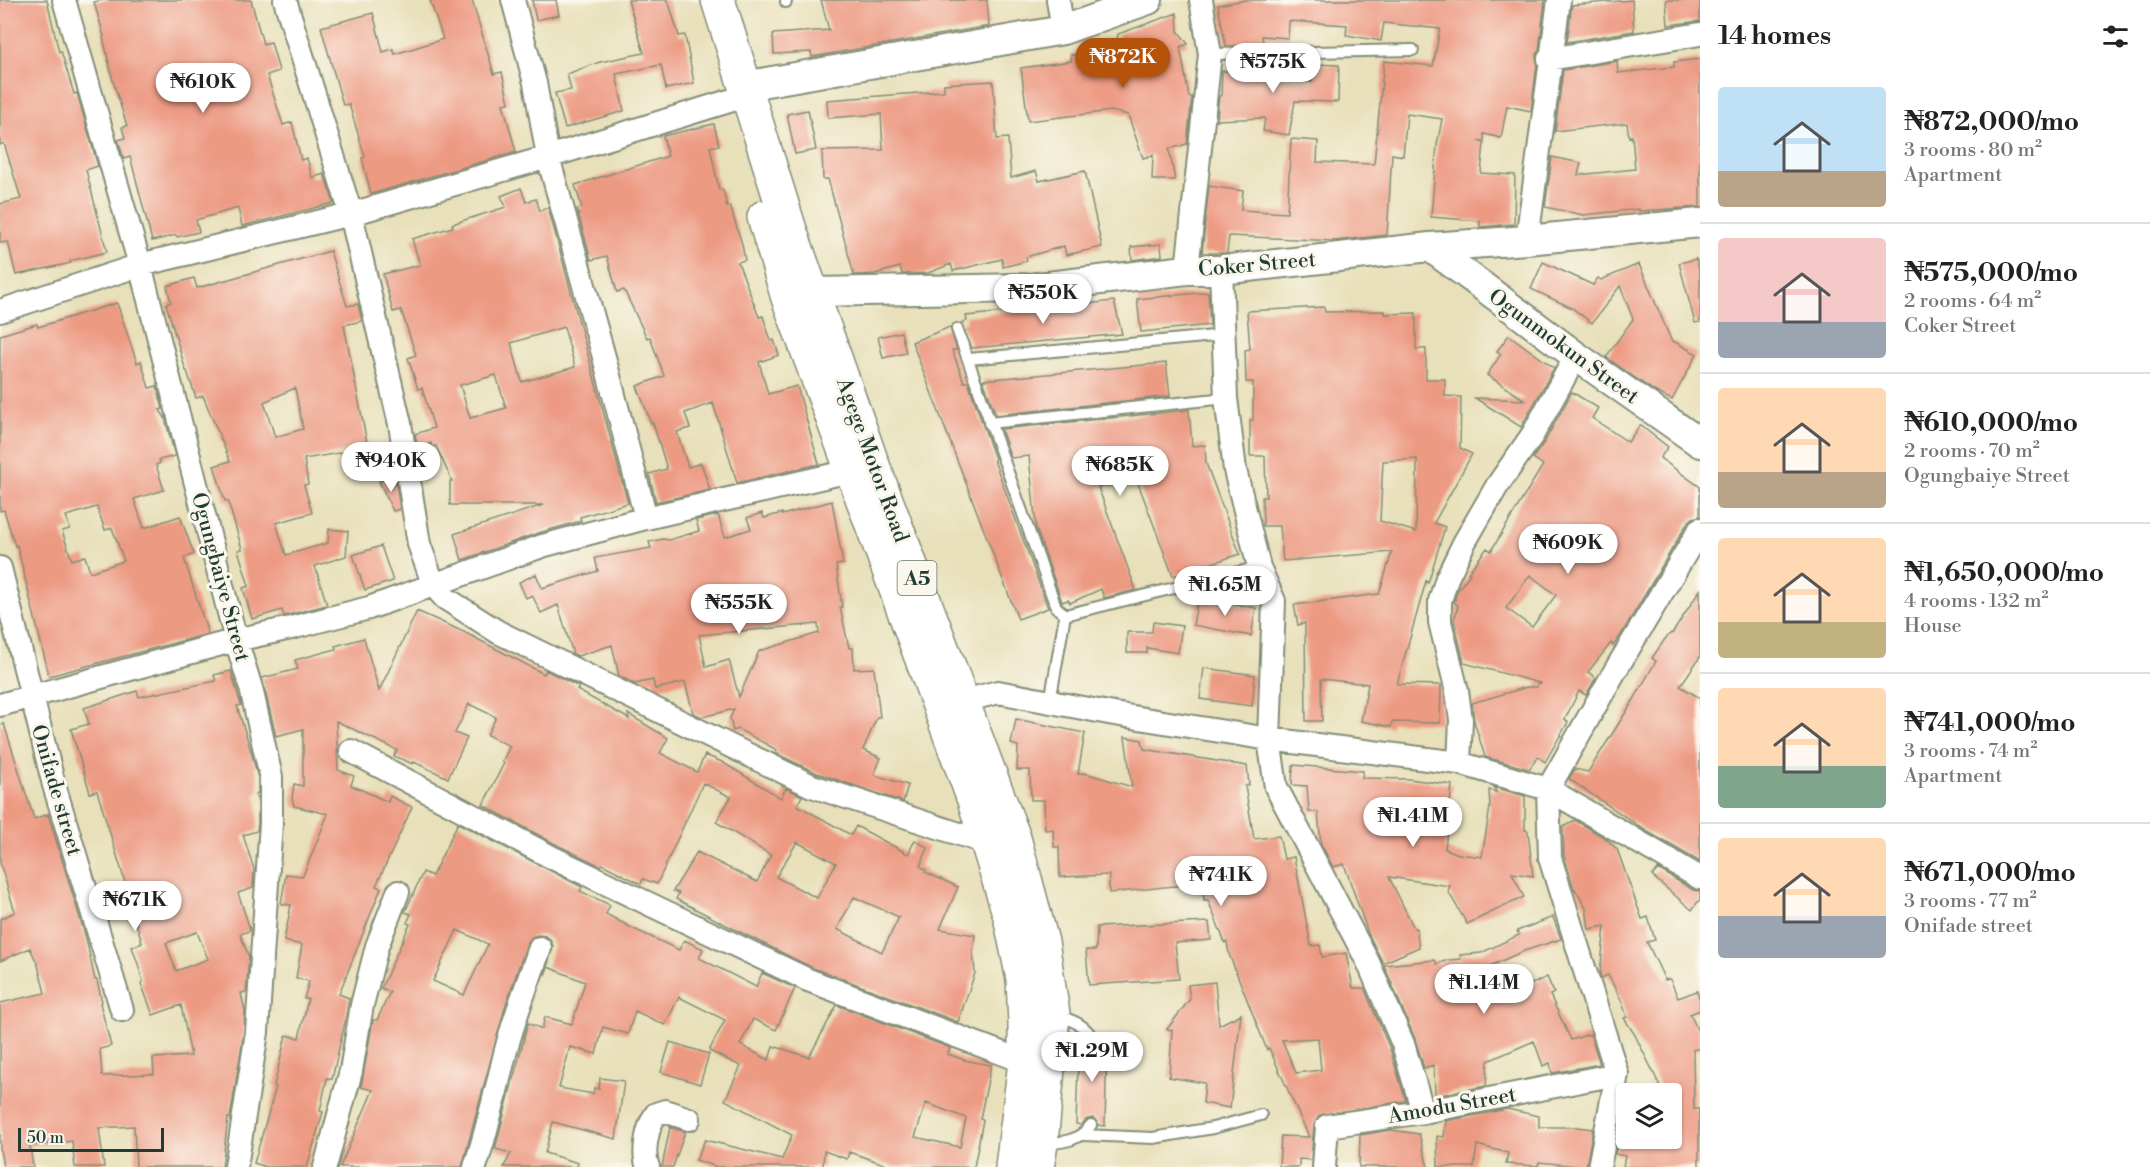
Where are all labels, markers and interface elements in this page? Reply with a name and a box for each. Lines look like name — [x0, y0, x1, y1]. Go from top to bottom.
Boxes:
text: 14 homes — [1718, 20, 1831, 52]
icon: filters — [2099, 20, 2132, 53]
pin: ₦872K — [1081, 38, 1165, 89]
pin: ₦575K — [1231, 43, 1315, 94]
text: ₦872K — [1089, 45, 1157, 70]
text: ₦575K — [1240, 50, 1306, 75]
pin: ₦610K — [161, 63, 245, 114]
text: ₦610K — [170, 70, 236, 95]
text: ₦872,000/mo — [1904, 106, 2079, 138]
icon: home — [1766, 111, 1838, 183]
text: 3 rooms · 80 m² — [1904, 138, 2042, 163]
text: Apartment — [1904, 163, 2002, 188]
street label: Coker Street — [1197, 247, 1318, 283]
text: ₦575,000/mo — [1904, 257, 2078, 289]
icon: home — [1766, 262, 1838, 334]
pin: ₦550K — [1001, 274, 1085, 325]
text: ₦550K — [1008, 281, 1078, 306]
street label: Ogunmokun Street — [1483, 284, 1644, 410]
text: 2 rooms · 64 m² — [1904, 289, 2041, 314]
text: Coker Street — [1904, 314, 2016, 339]
street label: Agege Motor Road — [830, 374, 914, 546]
text: ₦610,000/mo — [1904, 407, 2078, 439]
icon: home — [1766, 412, 1838, 484]
text: 2 rooms · 70 m² — [1904, 439, 2040, 464]
pin: ₦940K — [349, 442, 433, 493]
pin: ₦685K — [1078, 446, 1162, 497]
text: ₦940K — [355, 449, 427, 474]
text: ₦685K — [1086, 453, 1154, 478]
text: Ogungbaiye Street — [1904, 464, 2070, 489]
street label: Ogungbaiye Street — [185, 490, 255, 665]
pin: ₦609K — [1526, 524, 1610, 575]
text: ₦609K — [1533, 531, 1603, 556]
text: ₦1,650,000/mo — [1904, 557, 2104, 589]
road number: A5 — [898, 561, 936, 595]
icon: home — [1766, 562, 1838, 634]
pin: ₦1.65M — [1176, 566, 1274, 617]
text: ₦1.65M — [1188, 573, 1262, 598]
pin: ₦555K — [697, 584, 781, 635]
text: 4 rooms · 132 m² — [1904, 589, 2048, 614]
text: ₦555K — [705, 591, 773, 616]
text: House — [1904, 614, 1962, 639]
text: ₦741,000/mo — [1904, 707, 2076, 739]
icon: home — [1766, 712, 1838, 784]
street label: Onifade street — [25, 722, 87, 859]
text: 3 rooms · 74 m² — [1904, 739, 2037, 764]
text: Apartment — [1904, 764, 2002, 789]
pin: ₦1.41M — [1364, 797, 1462, 848]
text: ₦1.41M — [1377, 804, 1449, 829]
pin: ₦741K — [1179, 856, 1263, 907]
text: ₦671,000/mo — [1904, 857, 2076, 889]
icon: home — [1766, 862, 1838, 934]
text: ₦741K — [1189, 863, 1253, 888]
pin: ₦671K — [93, 881, 177, 932]
text: ₦671K — [103, 888, 167, 913]
text: 3 rooms · 77 m² — [1904, 889, 2037, 914]
text: Onifade street — [1904, 914, 2033, 939]
pin: ₦1.14M — [1435, 964, 1533, 1015]
text: ₦1.14M — [1449, 971, 1519, 996]
pin: ₦1.29M — [1043, 1032, 1141, 1083]
text: ₦1.29M — [1055, 1039, 1129, 1064]
street label: Amodu Street — [1385, 1082, 1519, 1130]
map controls — [1616, 1083, 1682, 1149]
button: layers — [1616, 1083, 1682, 1149]
scale bar — [18, 1125, 164, 1152]
text: 50 m — [27, 1128, 64, 1148]

